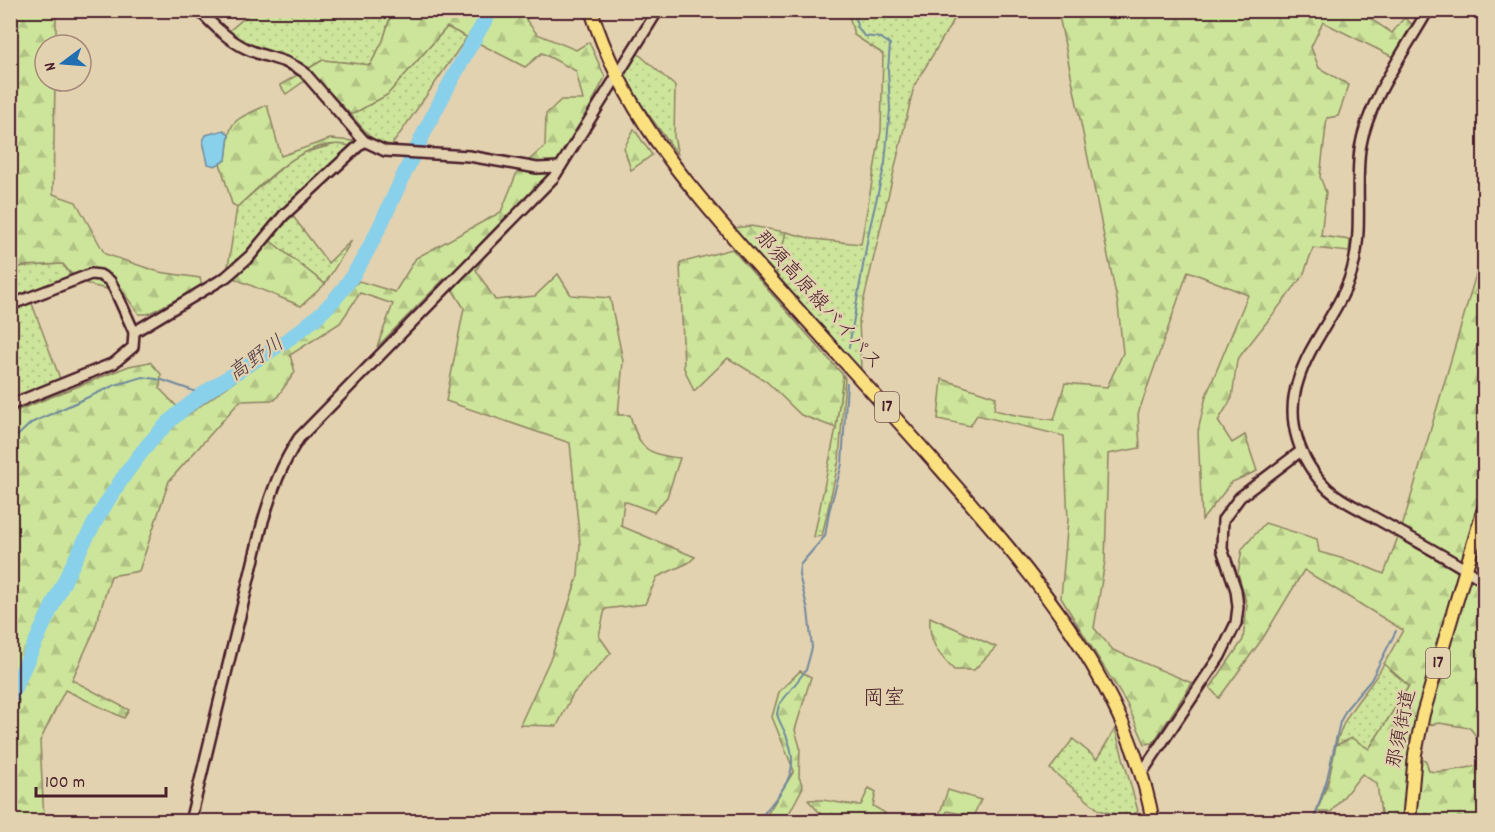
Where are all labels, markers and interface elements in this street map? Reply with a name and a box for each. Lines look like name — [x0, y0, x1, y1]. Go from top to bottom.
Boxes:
north arrow — [33, 33, 93, 93]
text: N — [39, 59, 63, 73]
street label: 那須高原線バイパス — [747, 225, 887, 377]
water label: 高野川 — [223, 330, 291, 390]
road number: 17 — [875, 392, 899, 422]
road number: 17 — [1426, 648, 1450, 678]
district label: 岡室 — [863, 685, 905, 715]
street label: 那須街道 — [1382, 687, 1424, 771]
scale bar — [36, 760, 166, 798]
text: 100 m — [45, 771, 85, 796]

